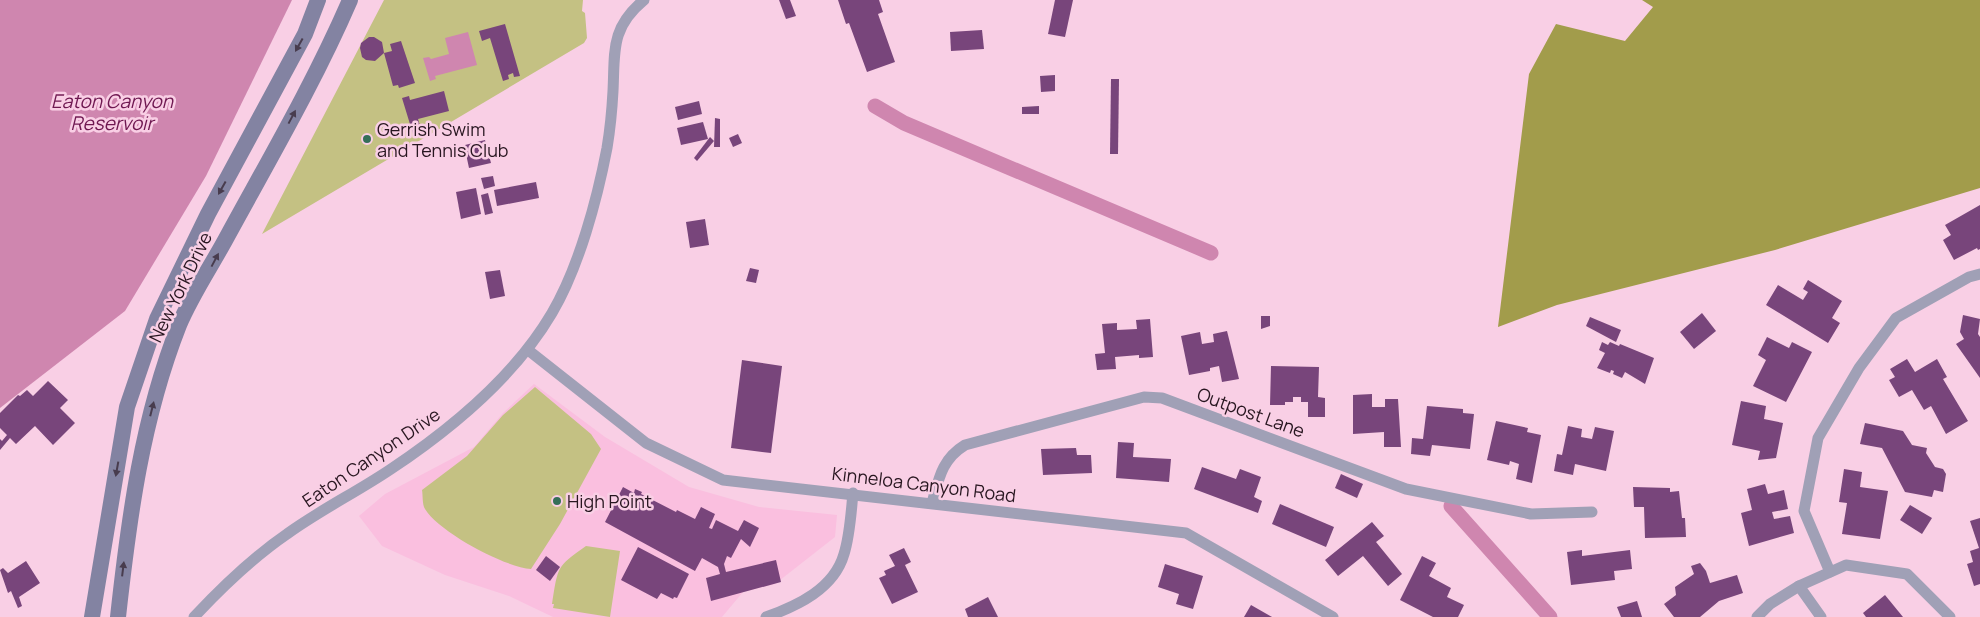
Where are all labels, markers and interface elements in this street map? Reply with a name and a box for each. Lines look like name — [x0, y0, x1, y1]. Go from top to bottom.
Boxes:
one-way arrow — [295, 38, 303, 52]
water label: Eaton Canyon Reservoir — [51, 88, 174, 136]
one-way arrow — [288, 109, 296, 124]
place label: Gerrish Swim and Tennis Club — [377, 117, 509, 162]
marker: Gerrish Swim and Tennis Club — [361, 133, 373, 145]
one-way arrow — [217, 181, 226, 194]
street label: New York Drive — [143, 228, 217, 346]
one-way arrow — [211, 252, 219, 267]
street label: Outpost Lane — [1194, 381, 1308, 443]
one-way arrow — [148, 401, 156, 416]
street label: Eaton Canyon Drive — [297, 402, 445, 512]
street label: Kinneloa Canyon Road — [831, 461, 1017, 507]
one-way arrow — [112, 462, 120, 478]
place label: High Point — [567, 489, 652, 513]
marker: High Point — [551, 495, 563, 507]
one-way arrow — [119, 560, 127, 576]

